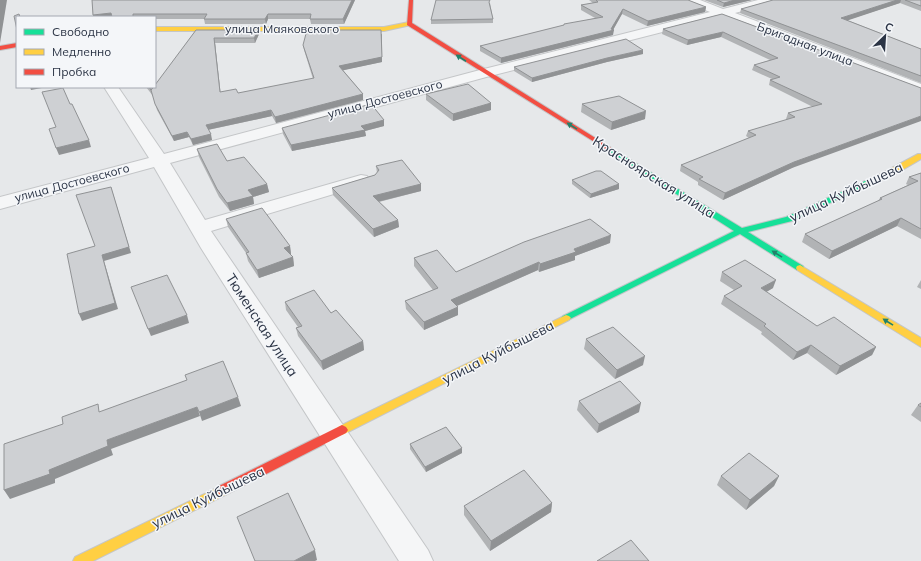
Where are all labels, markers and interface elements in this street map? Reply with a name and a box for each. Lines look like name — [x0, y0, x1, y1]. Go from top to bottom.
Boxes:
legend — [16, 16, 156, 88]
north arrow — [865, 16, 905, 56]
street label: Бригадная улица — [755, 18, 855, 69]
text: С — [883, 19, 896, 35]
street label: улица Маяковского — [225, 21, 339, 36]
text: Свободно — [52, 24, 109, 39]
text: Медленно — [52, 44, 111, 59]
one-way arrow — [455, 54, 467, 61]
text: Пробка — [52, 64, 96, 79]
street label: улица Достоевского — [326, 76, 444, 121]
one-way arrow — [567, 122, 577, 130]
street label: Красноярская улица — [589, 132, 719, 222]
street label: улица Куйбышева — [786, 158, 906, 226]
street label: улица Достоевского — [13, 160, 131, 205]
one-way arrow — [771, 250, 783, 257]
street label: Тюменская улица — [222, 270, 302, 380]
street label: улица Куйбышева — [439, 316, 557, 388]
one-way arrow — [883, 318, 893, 326]
street label: улица Куйбышева — [149, 462, 267, 532]

